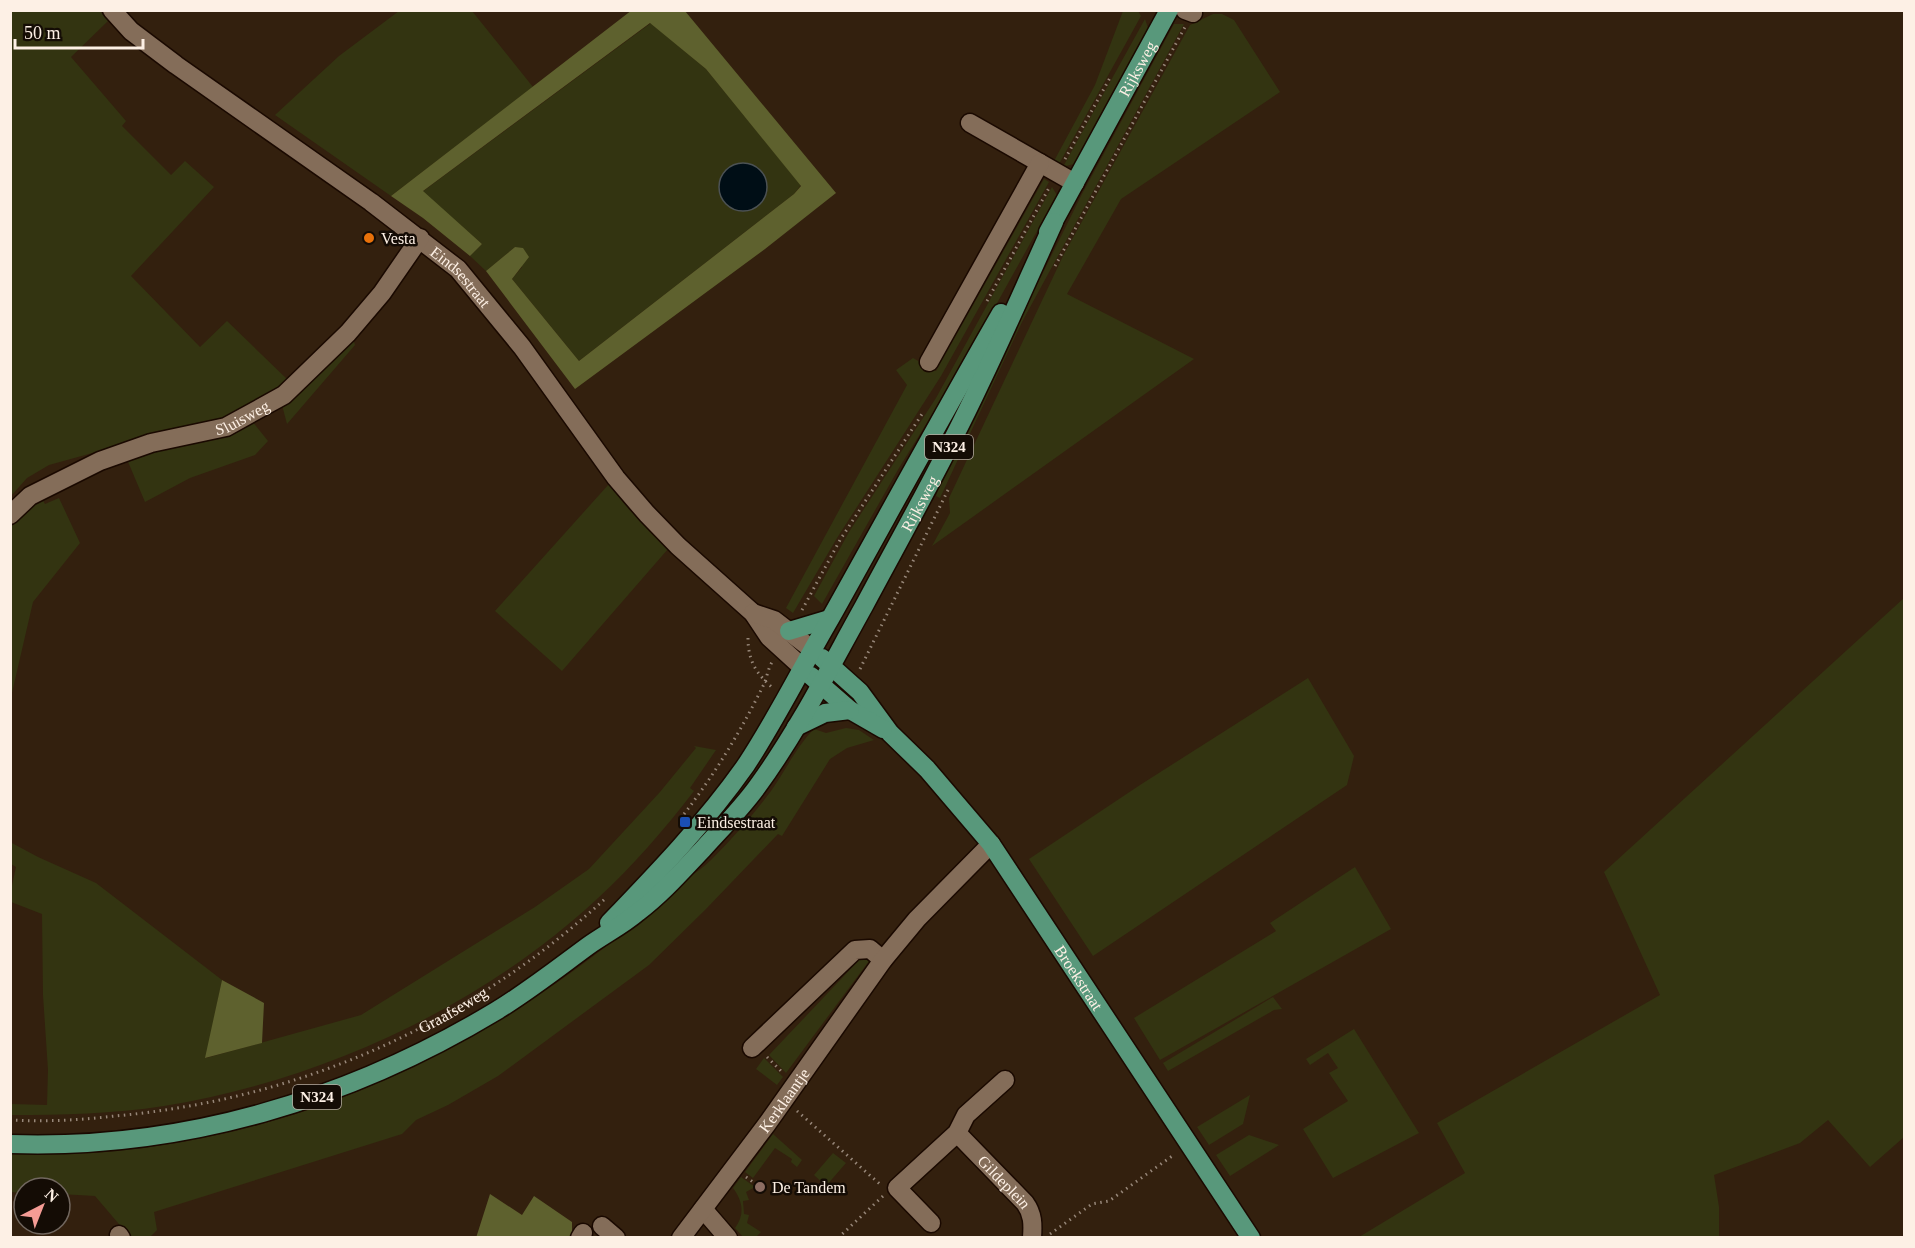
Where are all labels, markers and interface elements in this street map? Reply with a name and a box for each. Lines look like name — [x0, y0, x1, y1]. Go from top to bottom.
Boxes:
scale bar — [15, 12, 142, 50]
text: 50 m — [24, 23, 61, 43]
street label: Rijksweg — [1115, 38, 1160, 99]
place label: Vesta — [381, 230, 416, 247]
marker: Vesta — [362, 231, 376, 245]
street label: Eindsestraat — [427, 243, 494, 311]
street label: Sluisweg — [213, 396, 272, 438]
road number: N324 — [925, 435, 973, 459]
street label: Rijksweg — [898, 473, 942, 534]
place label: Eindsestraat — [697, 814, 776, 831]
marker: Eindsestraat — [678, 815, 692, 829]
street label: Broekstraat — [1052, 942, 1107, 1013]
street label: Graafseweg — [415, 983, 491, 1036]
street label: Kerklaantje — [755, 1065, 812, 1136]
road number: N324 — [293, 1085, 341, 1109]
street label: Gildeplein — [975, 1152, 1034, 1211]
north arrow — [12, 1176, 72, 1236]
place label: De Tandem — [772, 1179, 846, 1196]
marker: De Tandem — [753, 1180, 767, 1194]
text: N — [42, 1185, 62, 1206]

